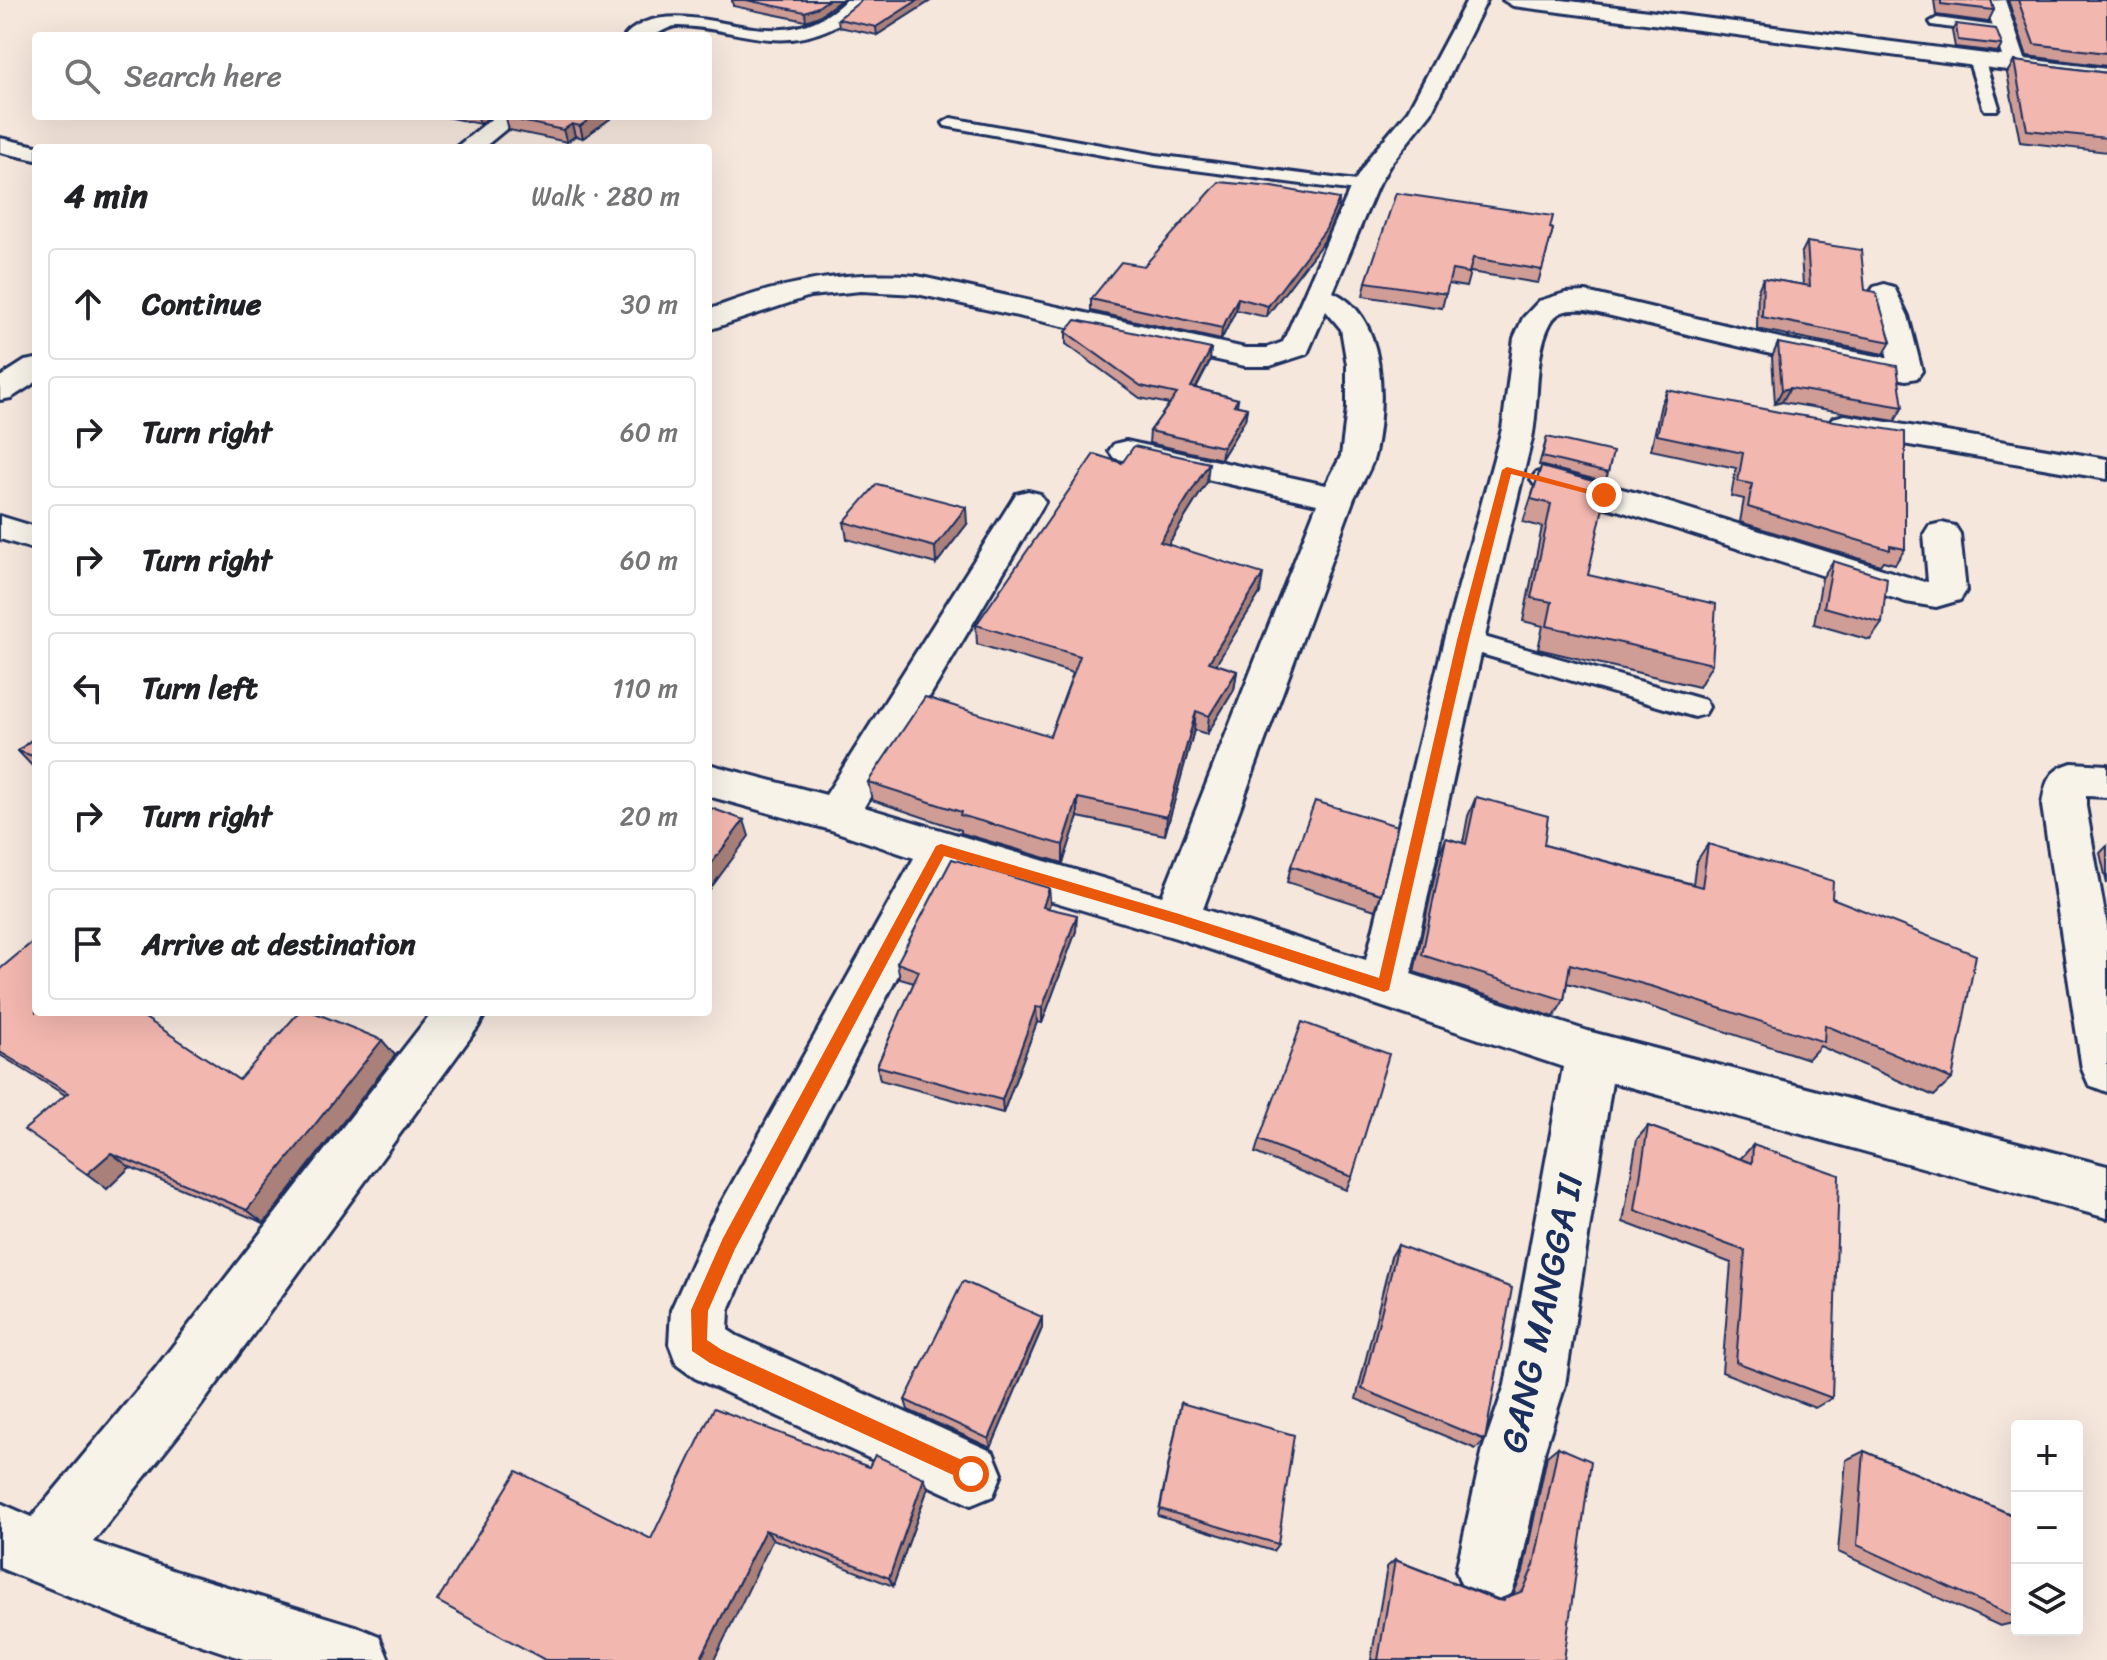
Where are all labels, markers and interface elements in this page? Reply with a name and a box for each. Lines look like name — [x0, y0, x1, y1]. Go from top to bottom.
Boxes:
search box — [32, 32, 712, 120]
text: Search here — [124, 49, 282, 103]
icon: search — [60, 54, 104, 98]
text: 4 min — [64, 166, 148, 226]
text: Walk · 280 m — [531, 173, 680, 219]
text: Continue — [142, 277, 261, 331]
text: 30 m — [621, 281, 678, 327]
icon: ahead — [66, 282, 110, 326]
text: Turn right — [142, 405, 272, 459]
text: 60 m — [620, 409, 678, 455]
icon: right — [66, 410, 110, 454]
route end — [1586, 477, 1622, 513]
text: Turn right — [142, 533, 272, 587]
text: 60 m — [620, 537, 678, 583]
icon: right — [66, 538, 110, 582]
text: Turn left — [142, 661, 258, 715]
text: 110 m — [613, 665, 678, 711]
icon: left — [66, 666, 110, 710]
text: Turn right — [142, 789, 272, 843]
text: 20 m — [620, 793, 678, 839]
icon: right — [66, 794, 110, 838]
text: Arrive at destination — [142, 917, 416, 971]
icon: arrive — [66, 922, 110, 966]
street label: GANG MANGGA II — [1481, 1167, 1603, 1459]
map controls — [2011, 1420, 2083, 1636]
button: + — [2011, 1420, 2083, 1492]
route start — [953, 1456, 989, 1492]
button: − — [2011, 1492, 2083, 1564]
button: layers — [2011, 1564, 2083, 1636]

